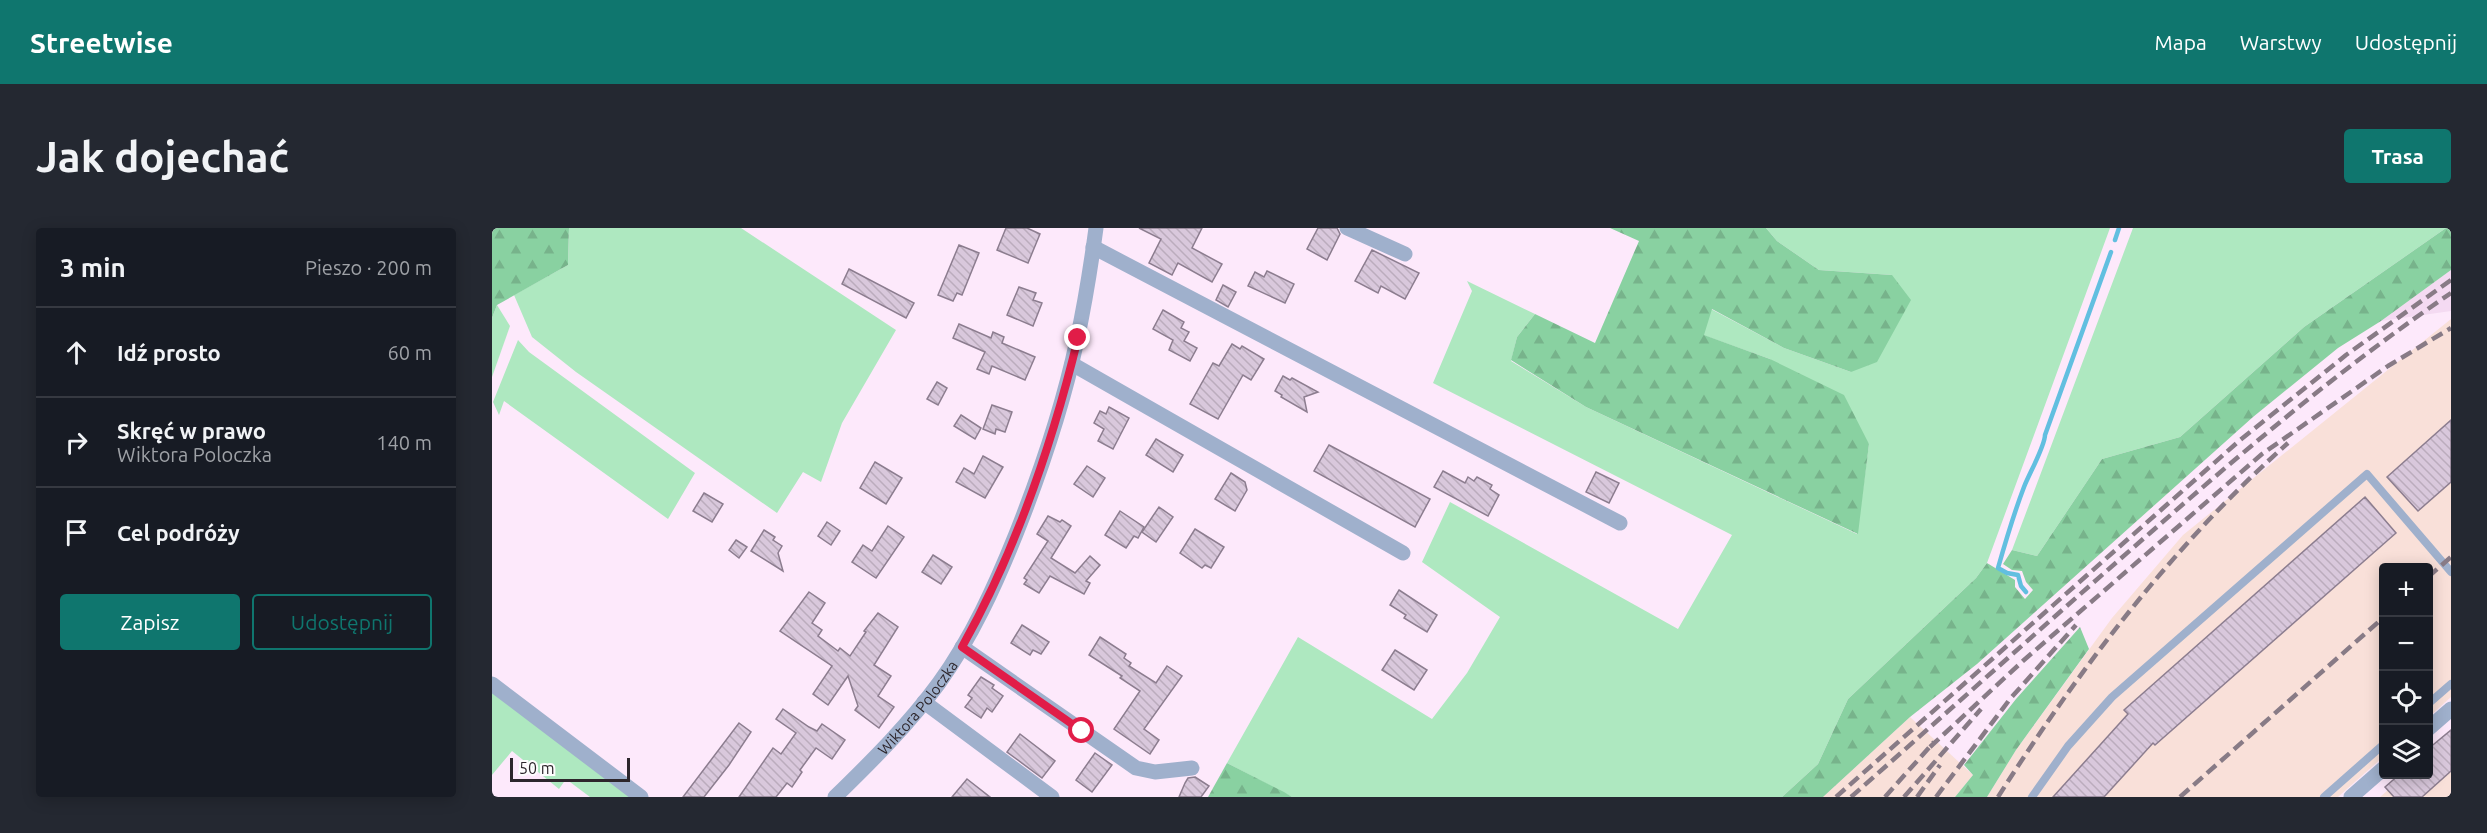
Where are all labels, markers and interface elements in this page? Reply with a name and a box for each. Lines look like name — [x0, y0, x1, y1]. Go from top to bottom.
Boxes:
text: Streetwise — [30, 27, 173, 58]
text: Mapa — [2155, 30, 2207, 54]
text: Warstwy — [2240, 30, 2322, 54]
text: Udostępnij — [2355, 30, 2457, 54]
button: Trasa — [2344, 129, 2451, 183]
text: Jak dojechać — [36, 133, 289, 180]
text: 3 min — [60, 253, 126, 282]
text: Pieszo · 200 m — [305, 256, 432, 279]
route end — [1064, 324, 1090, 350]
icon: ahead — [60, 336, 93, 369]
text: Idź prosto — [117, 340, 221, 365]
text: 60 m — [388, 341, 432, 364]
text: Skręć w prawo — [117, 418, 266, 443]
icon: right — [60, 426, 93, 459]
text: 140 m — [376, 431, 432, 454]
text: Wiktora Poloczka — [117, 443, 272, 466]
icon: arrive — [60, 516, 93, 549]
text: Cel podróży — [117, 520, 240, 545]
map controls — [2379, 563, 2433, 779]
button: + — [2379, 563, 2433, 617]
button: Zapisz — [60, 594, 240, 650]
button: Udostępnij — [252, 594, 432, 650]
button: − — [2379, 617, 2433, 671]
street label: Wiktora Poloczka — [874, 657, 961, 758]
button: locate — [2379, 671, 2433, 725]
route start — [1068, 717, 1094, 743]
button: layers — [2379, 725, 2433, 779]
scale bar — [510, 755, 630, 782]
text: 50 m — [519, 759, 555, 777]

